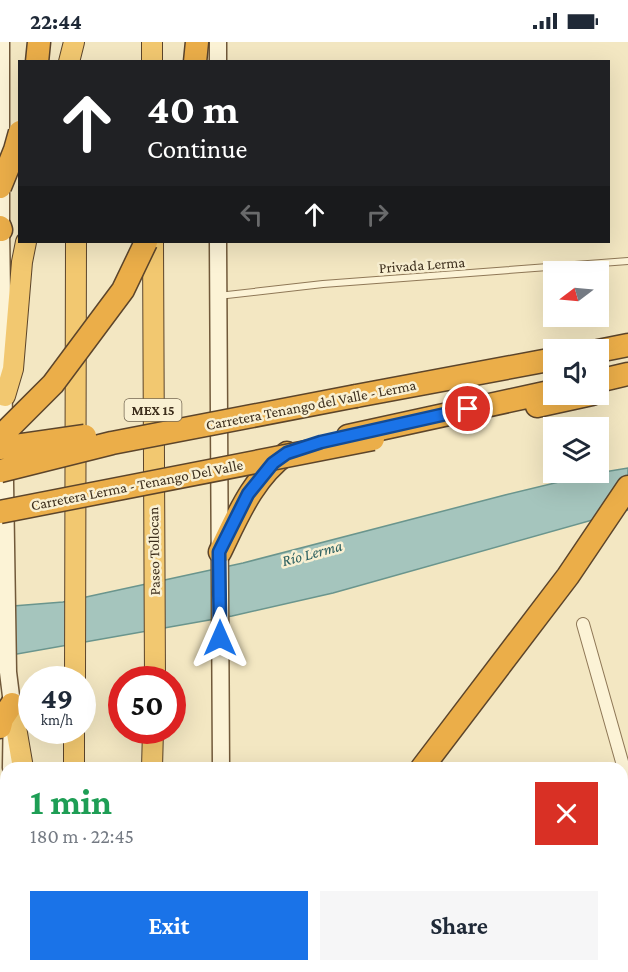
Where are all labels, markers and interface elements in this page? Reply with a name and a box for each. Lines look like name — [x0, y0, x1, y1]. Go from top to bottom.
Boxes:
text: 22:44 — [30, 9, 82, 34]
icon: ahead — [48, 84, 126, 162]
text: 40 m — [147, 85, 239, 132]
text: Continue — [147, 134, 247, 164]
icon: left — [235, 198, 268, 231]
icon: ahead — [298, 198, 331, 231]
icon: right — [361, 198, 394, 231]
street label: Privada Lerma — [378, 254, 466, 276]
north arrow — [543, 261, 609, 327]
map controls — [543, 261, 609, 483]
button: sound — [543, 339, 609, 405]
street label: Carretera Tenango del Valle - Lerma — [205, 377, 418, 434]
pin — [442, 383, 493, 434]
icon: arrive — [451, 392, 484, 425]
road number: MEX 15 — [124, 399, 182, 421]
button: layers — [543, 417, 609, 483]
street label: Carretera Lerma - Tenango Del Valle — [30, 456, 245, 514]
street label: Paseo Tollocan — [145, 507, 163, 595]
water label: Río Lerma — [280, 537, 344, 569]
position arrow — [188, 606, 252, 670]
speed limit sign: 50 — [108, 666, 186, 744]
text: 49 — [41, 681, 73, 714]
text: km/h — [41, 712, 73, 728]
text: 1 min — [30, 782, 112, 822]
button: close — [535, 782, 598, 845]
text: 180 m · 22:45 — [30, 825, 134, 847]
button: Exit — [30, 891, 308, 960]
button: Share — [320, 891, 598, 960]

